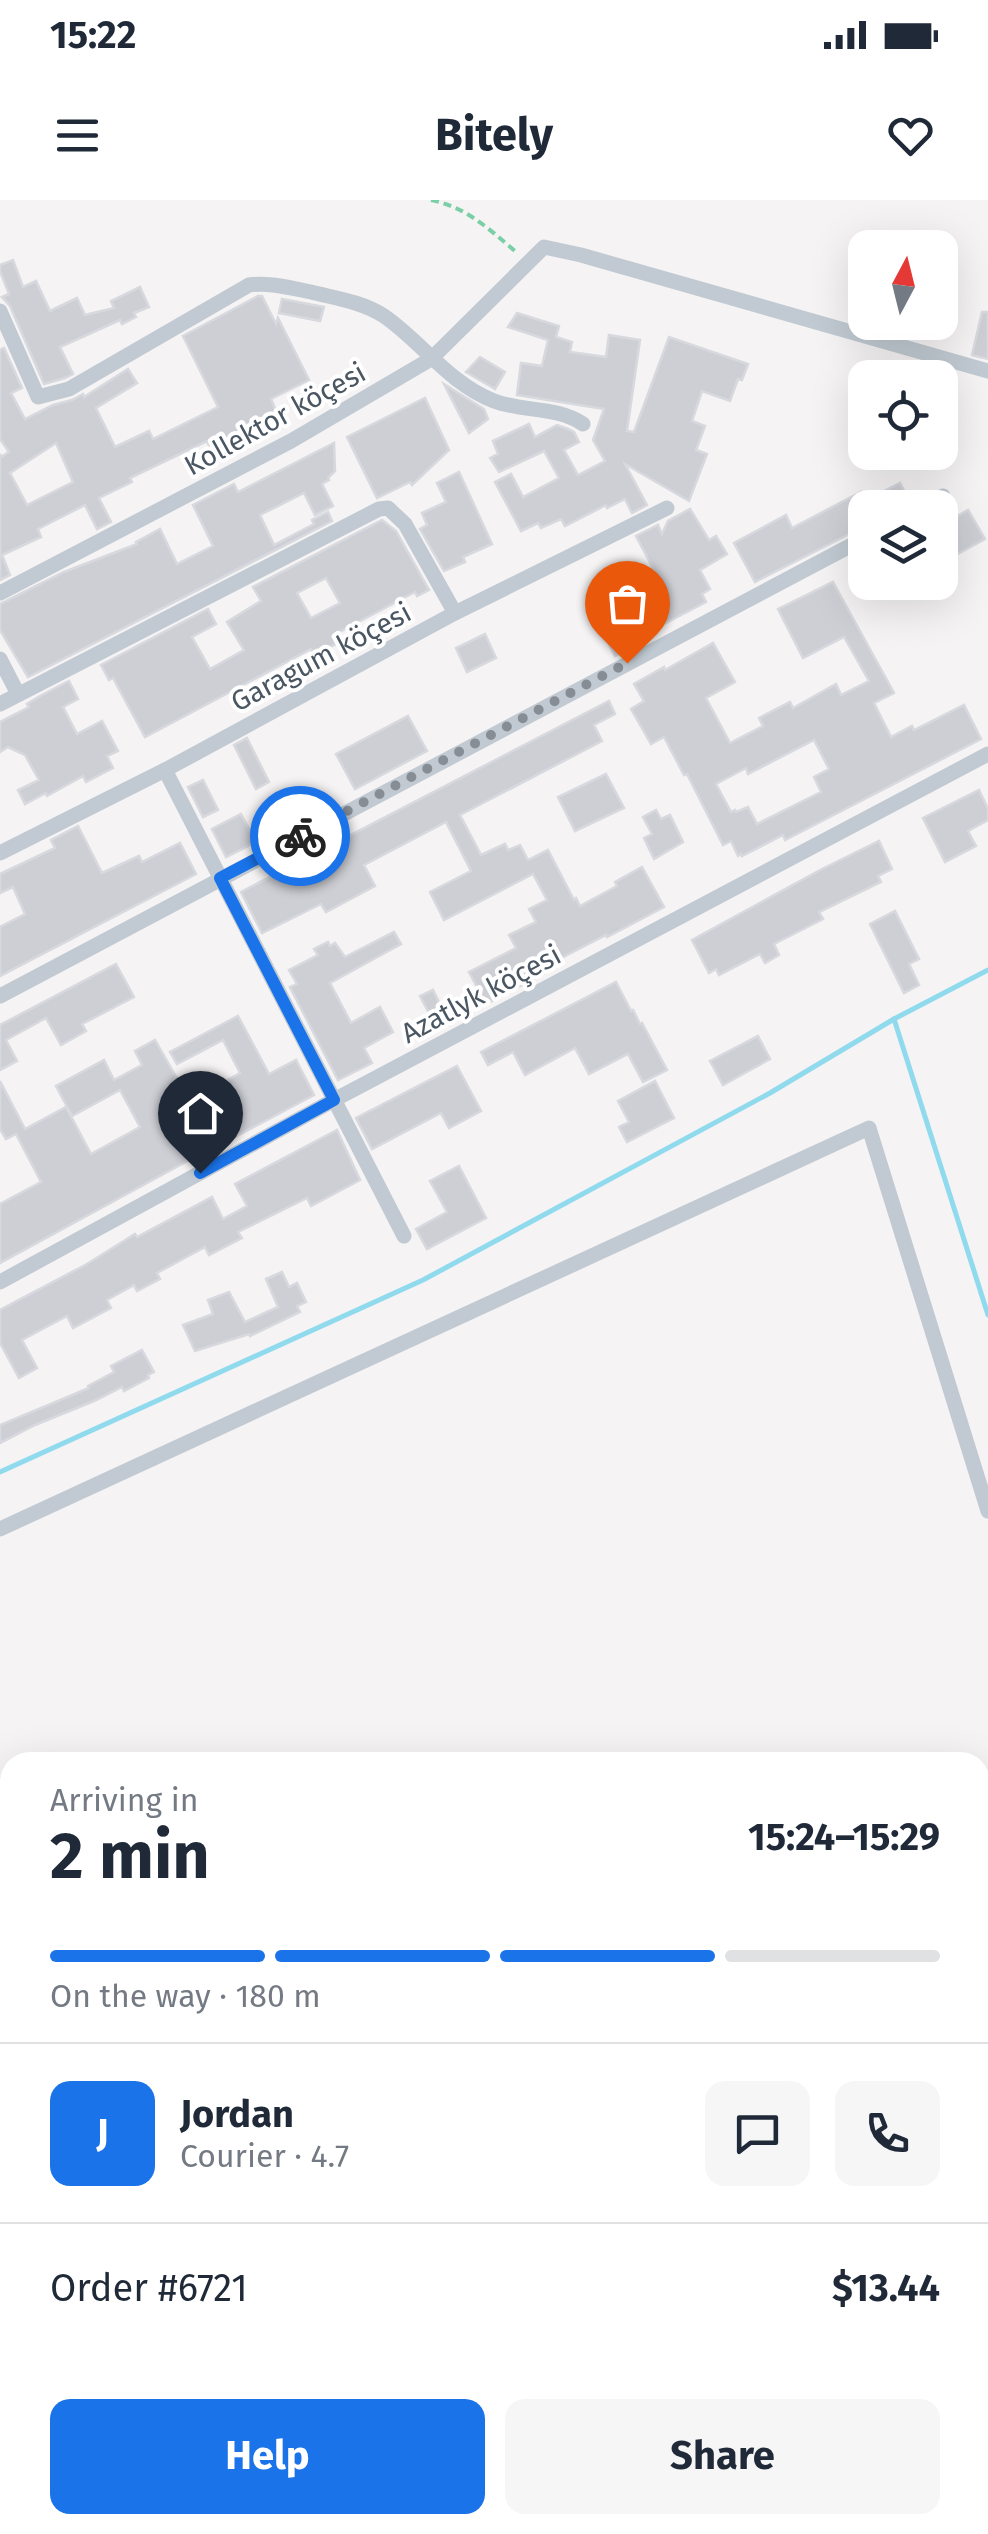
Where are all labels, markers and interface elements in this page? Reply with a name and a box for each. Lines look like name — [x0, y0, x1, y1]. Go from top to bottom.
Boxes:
text: 15:22 — [50, 12, 136, 58]
icon: menu — [50, 108, 105, 163]
text: Bitely — [435, 108, 553, 162]
icon: heart — [883, 108, 938, 163]
north arrow — [848, 230, 958, 340]
map controls — [848, 230, 958, 600]
street label: Kollektor köçesi — [179, 356, 371, 482]
button: locate — [848, 360, 958, 470]
button: layers — [848, 490, 958, 600]
pin — [585, 561, 670, 664]
icon: bag — [600, 576, 655, 631]
street label: Garagum köçesi — [225, 596, 417, 718]
courier — [250, 786, 350, 886]
icon: bike — [273, 809, 328, 864]
street label: Azatlyk köçesi — [396, 938, 566, 1050]
pin — [158, 1071, 243, 1174]
icon: home — [173, 1086, 228, 1141]
text: Arriving in — [50, 1781, 198, 1819]
text: 15:24–15:29 — [748, 1814, 940, 1860]
text: 2 min — [50, 1817, 210, 1895]
text: On the way · 180 m — [50, 1977, 321, 2015]
button: chat — [705, 2081, 810, 2186]
button: phone — [835, 2081, 940, 2186]
text: Jordan — [180, 2091, 294, 2137]
text: J — [96, 2110, 109, 2156]
text: Courier · 4.7 — [180, 2137, 349, 2175]
text: Order #6721 — [50, 2265, 248, 2311]
text: $13.44 — [832, 2265, 940, 2311]
button: Help — [50, 2399, 485, 2514]
button: Share — [505, 2399, 940, 2514]

